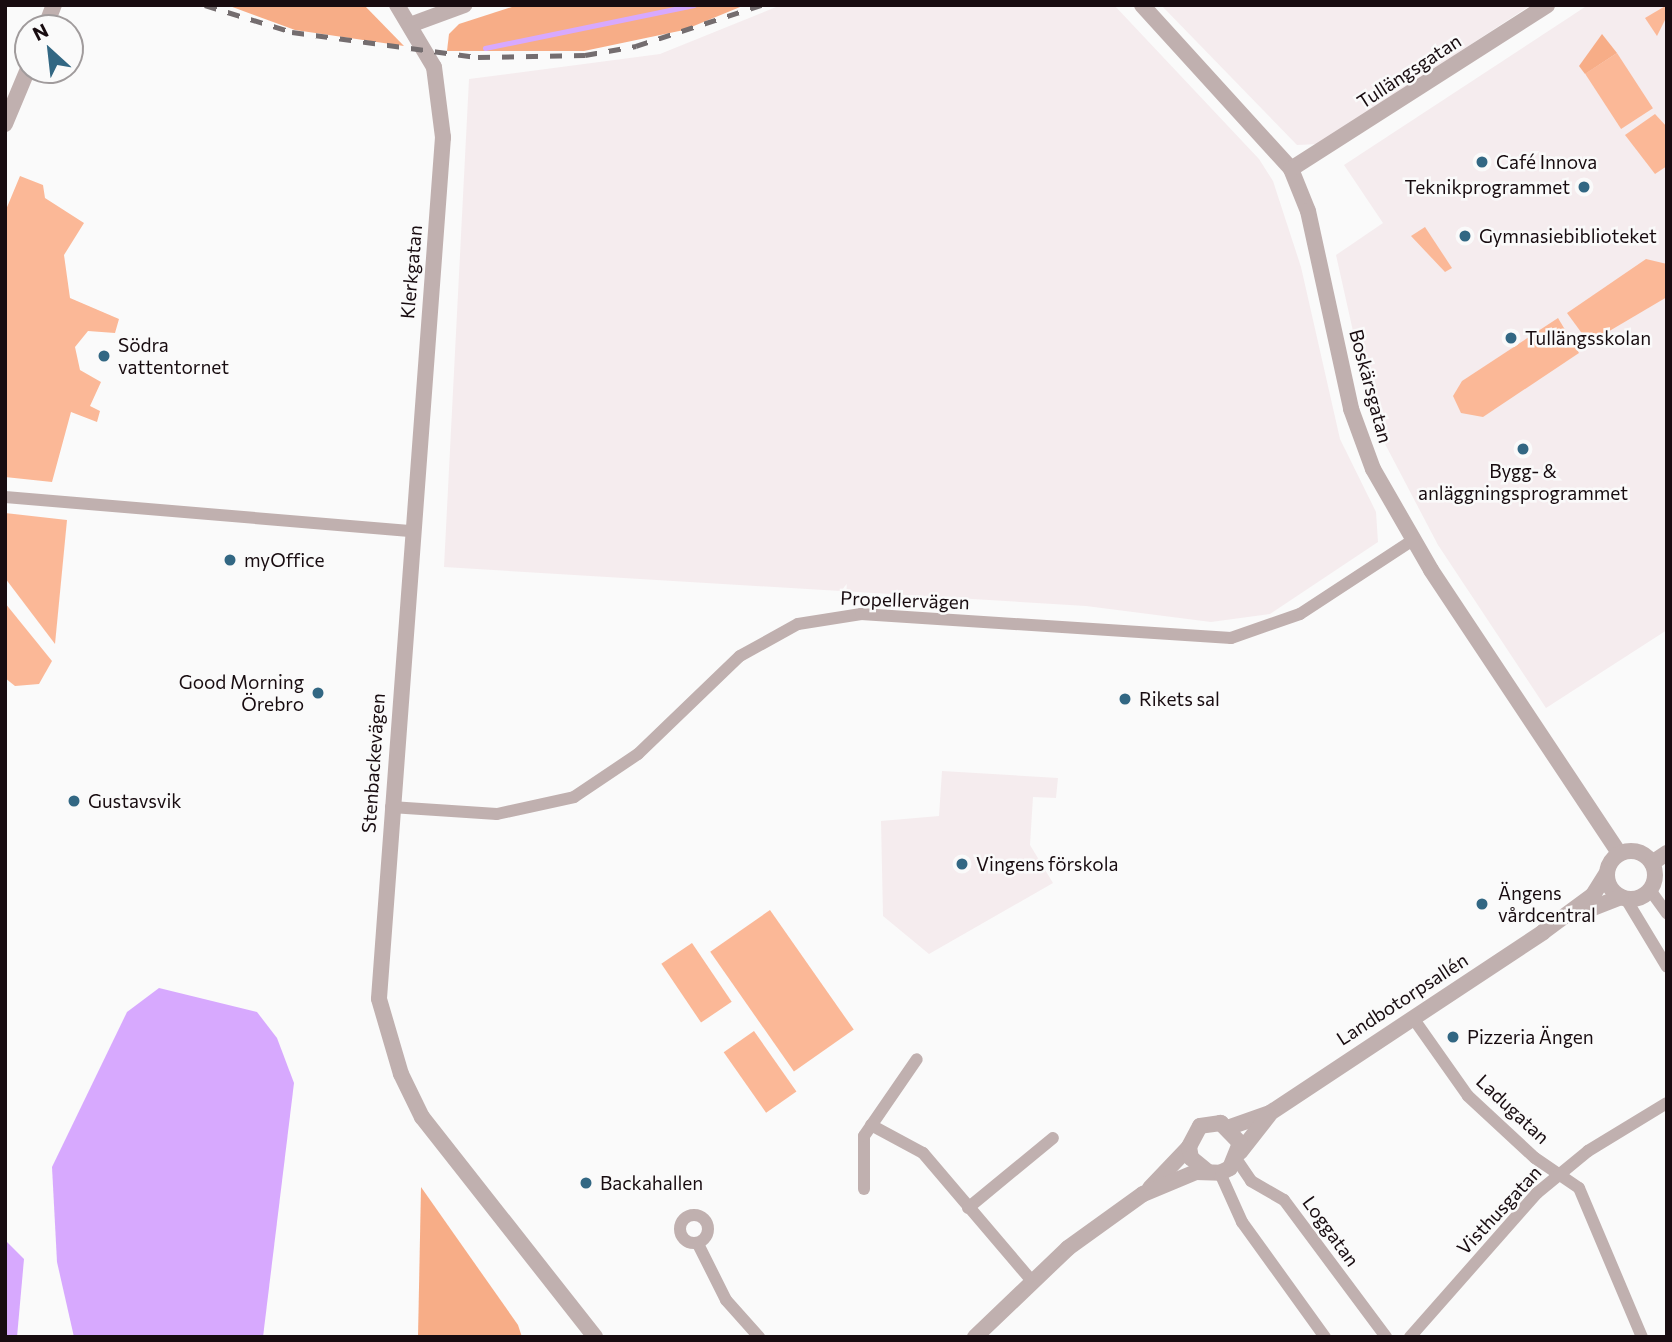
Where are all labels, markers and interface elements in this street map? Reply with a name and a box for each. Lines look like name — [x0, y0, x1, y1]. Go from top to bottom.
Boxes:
north arrow — [14, 14, 84, 84]
text: N — [29, 18, 52, 45]
street label: Tullängsgatan — [1353, 29, 1465, 113]
place label: Café Innova — [1496, 151, 1597, 173]
marker: Café Innova — [1474, 154, 1490, 170]
place label: Teknikprogrammet — [1405, 176, 1570, 198]
marker: Teknikprogrammet — [1576, 179, 1592, 195]
street label: Klerkgatan — [396, 224, 426, 320]
place label: Gymnasiebiblioteket — [1479, 225, 1657, 247]
marker: Gymnasiebiblioteket — [1457, 228, 1473, 244]
street label: Boskärsgatan — [1345, 327, 1397, 445]
place label: Tullängsskolan — [1525, 327, 1651, 349]
marker: Tullängsskolan — [1503, 330, 1519, 346]
place label: Södra vattentornet — [118, 334, 229, 378]
marker: Södra vattentornet — [96, 348, 112, 364]
marker: Bygg- & anläggningsprogrammet — [1515, 441, 1531, 457]
place label: Bygg- & anläggningsprogrammet — [1418, 460, 1628, 504]
place label: myOffice — [244, 549, 325, 571]
marker: myOffice — [222, 552, 238, 568]
street label: Propellervägen — [840, 586, 970, 614]
place label: Good Morning Örebro — [179, 671, 304, 715]
marker: Good Morning Örebro — [310, 685, 326, 701]
place label: Rikets sal — [1139, 688, 1220, 710]
marker: Rikets sal — [1117, 691, 1133, 707]
street label: Stenbackevägen — [357, 692, 389, 834]
place label: Gustavsvik — [88, 790, 182, 812]
marker: Gustavsvik — [66, 793, 82, 809]
place label: Vingens förskola — [976, 853, 1118, 875]
marker: Vingens förskola — [954, 856, 970, 872]
place label: Ängens vårdcentral — [1498, 882, 1596, 926]
marker: Ängens vårdcentral — [1472, 894, 1492, 914]
street label: Landbotorpsallén — [1332, 948, 1472, 1050]
place label: Pizzeria Ängen — [1467, 1026, 1594, 1048]
marker: Pizzeria Ängen — [1445, 1029, 1461, 1045]
street label: Ladugatan — [1472, 1070, 1554, 1148]
street label: Visthusgatan — [1452, 1161, 1546, 1259]
place label: Backahallen — [600, 1172, 703, 1194]
marker: Backahallen — [578, 1175, 594, 1191]
street label: Loggatan — [1298, 1191, 1364, 1271]

